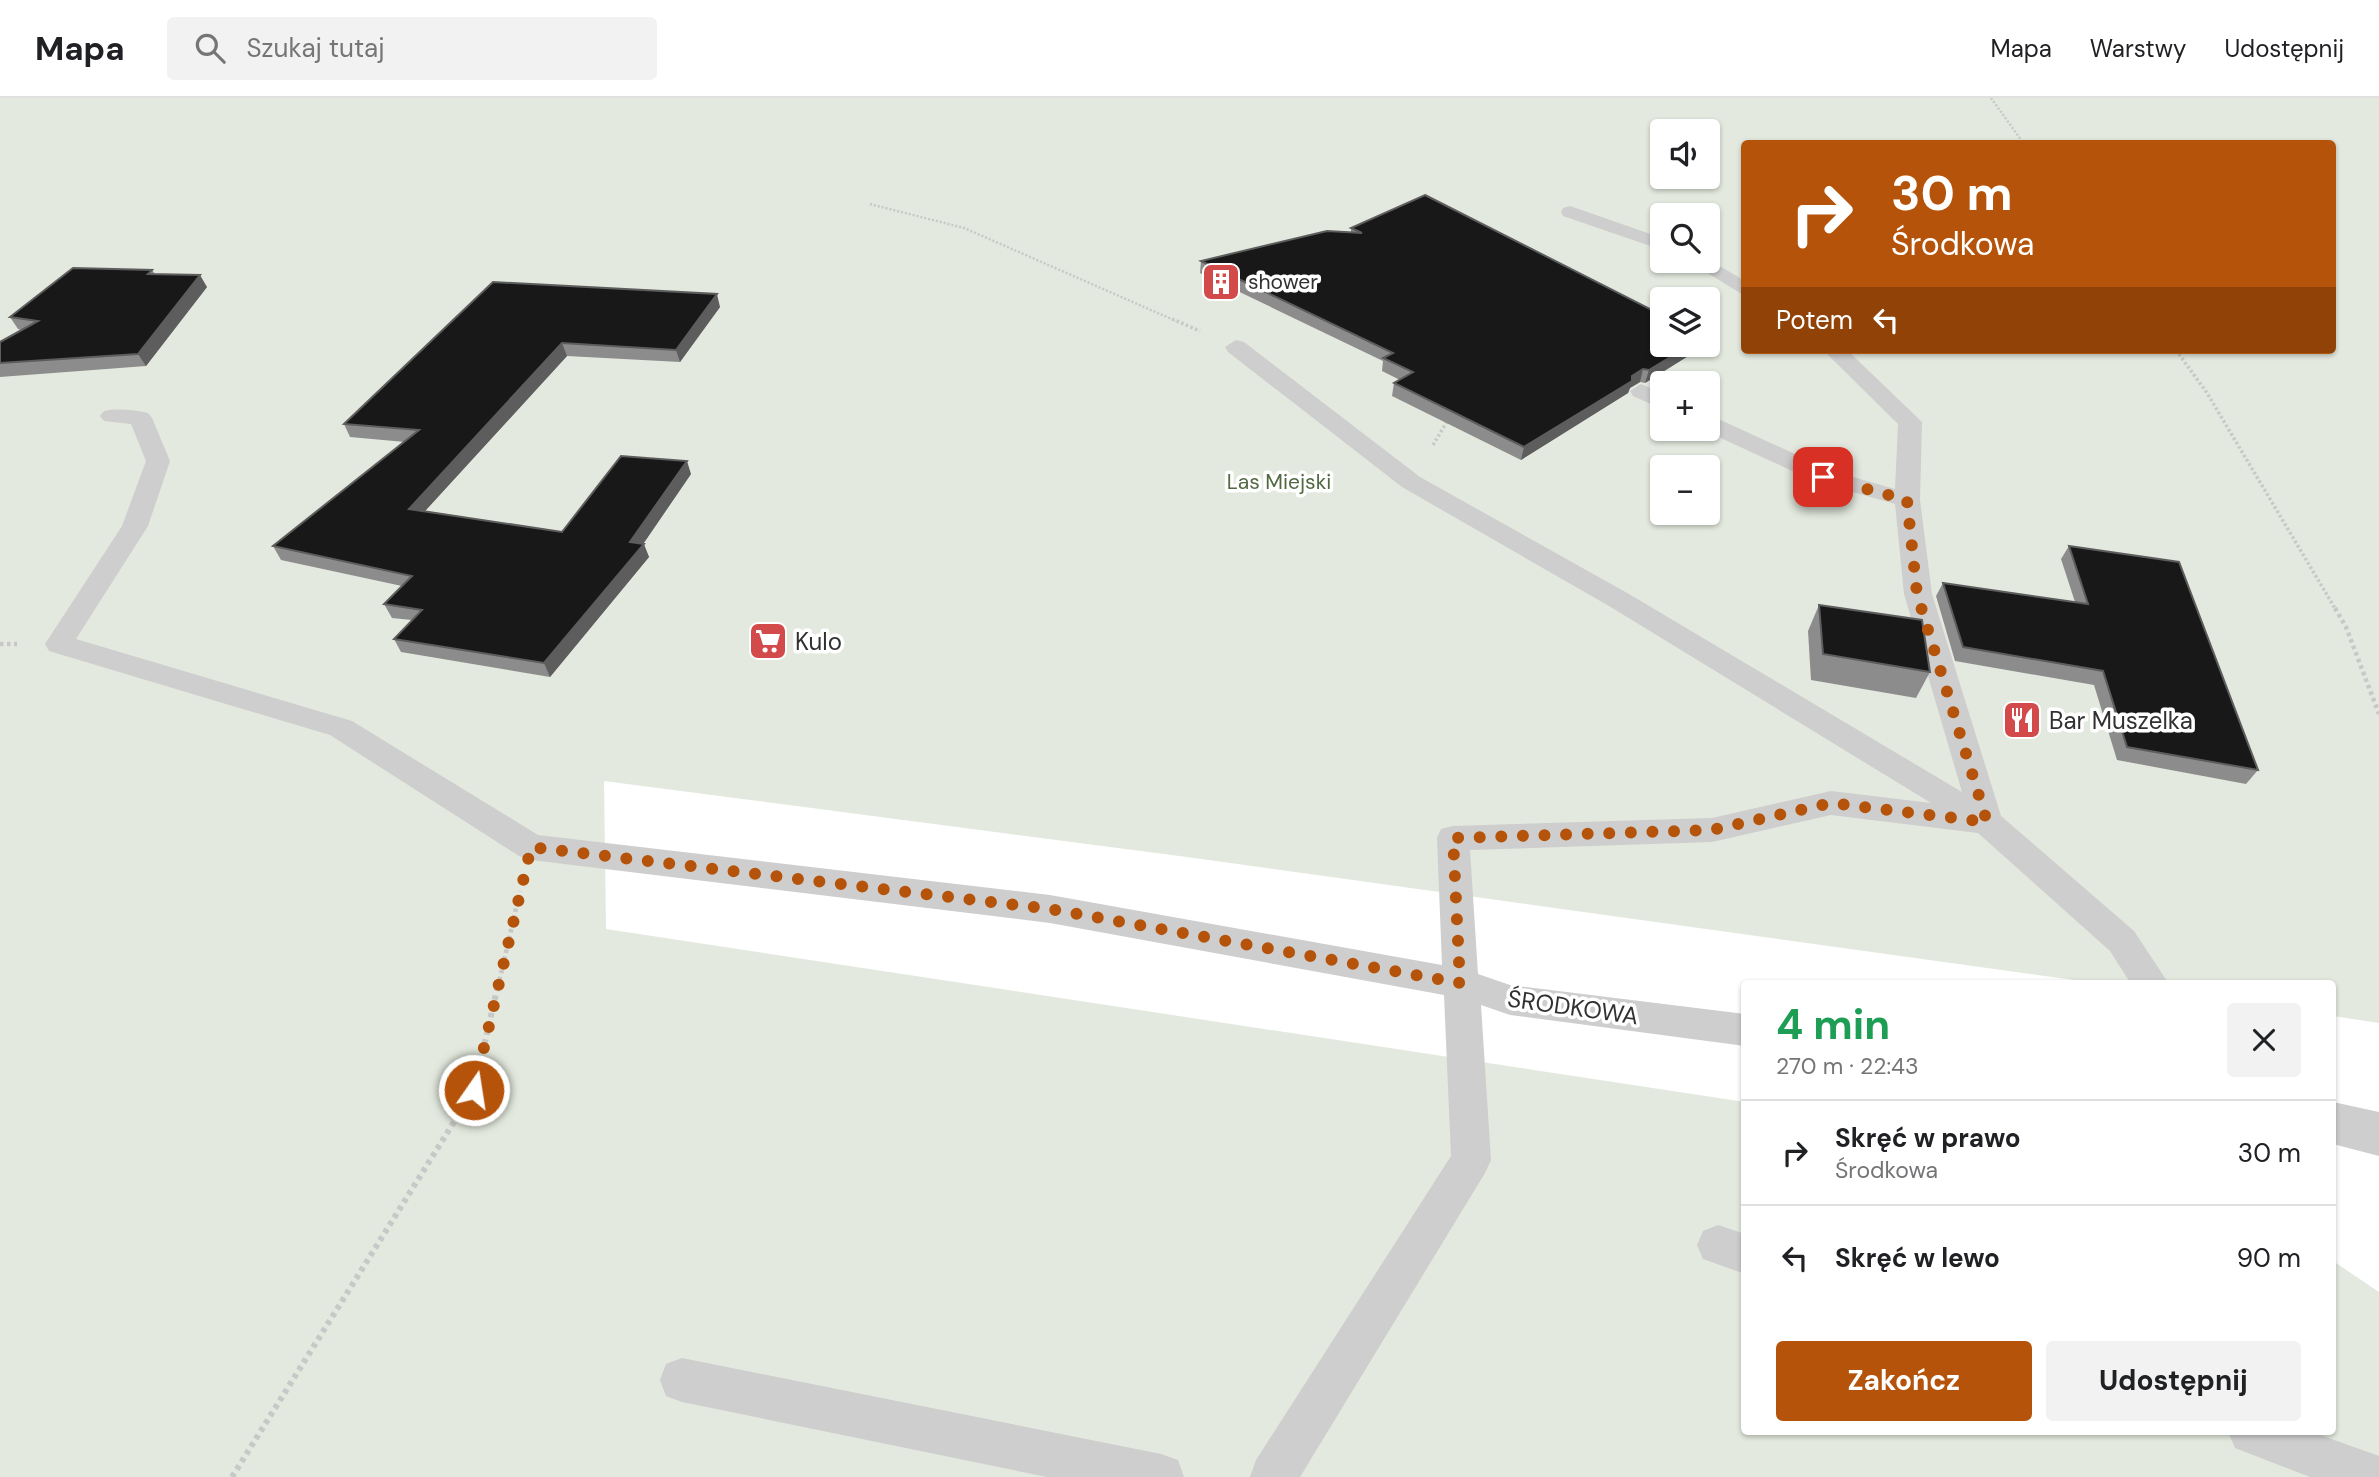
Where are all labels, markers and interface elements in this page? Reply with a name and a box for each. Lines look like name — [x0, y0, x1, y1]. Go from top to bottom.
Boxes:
search box — [167, 17, 657, 80]
text: Mapa — [35, 27, 125, 70]
icon: search — [191, 29, 229, 67]
text: Szukaj tutaj — [247, 31, 385, 65]
text: Mapa — [1990, 33, 2052, 64]
text: Warstwy — [2090, 33, 2186, 64]
text: Udostępnij — [2224, 33, 2344, 64]
map controls — [1650, 119, 1720, 525]
button: sound — [1650, 119, 1720, 189]
text: 30 m — [1891, 161, 2013, 225]
icon: right — [1776, 168, 1867, 259]
button: search — [1650, 203, 1720, 273]
text: Środkowa — [1891, 223, 2034, 265]
building icon: shower — [1200, 261, 1242, 303]
place label: shower — [1248, 268, 1318, 296]
button: layers — [1650, 287, 1720, 357]
icon: left — [1867, 301, 1905, 339]
text: Potem — [1776, 303, 1853, 337]
button: + — [1650, 371, 1720, 441]
pin — [1793, 447, 1853, 507]
button: − — [1650, 455, 1720, 525]
icon: arrive — [1804, 458, 1842, 496]
park label: Las Miejski — [1227, 468, 1331, 496]
supermarket icon: Kulo — [747, 620, 789, 662]
place label: Kulo — [795, 626, 842, 657]
restaurant icon: Bar Muszelka — [2001, 699, 2043, 741]
place label: Bar Muszelka — [2049, 705, 2193, 736]
street label: ŚRODKOWA — [1506, 982, 1640, 1032]
text: 4 min — [1776, 997, 1890, 1052]
button: close — [2227, 1003, 2301, 1077]
text: 270 m · 22:43 — [1776, 1051, 1919, 1081]
position arrow — [437, 1053, 511, 1127]
text: Skręć w prawo — [1835, 1121, 2021, 1155]
icon: right — [1776, 1134, 1814, 1172]
text: 30 m — [2238, 1136, 2301, 1170]
text: Środkowa — [1835, 1155, 1938, 1185]
icon: left — [1776, 1239, 1814, 1277]
text: Skręć w lewo — [1835, 1241, 2000, 1275]
text: 90 m — [2237, 1241, 2301, 1275]
button: Zakończ — [1776, 1341, 2032, 1421]
button: Udostępnij — [2046, 1341, 2301, 1421]

